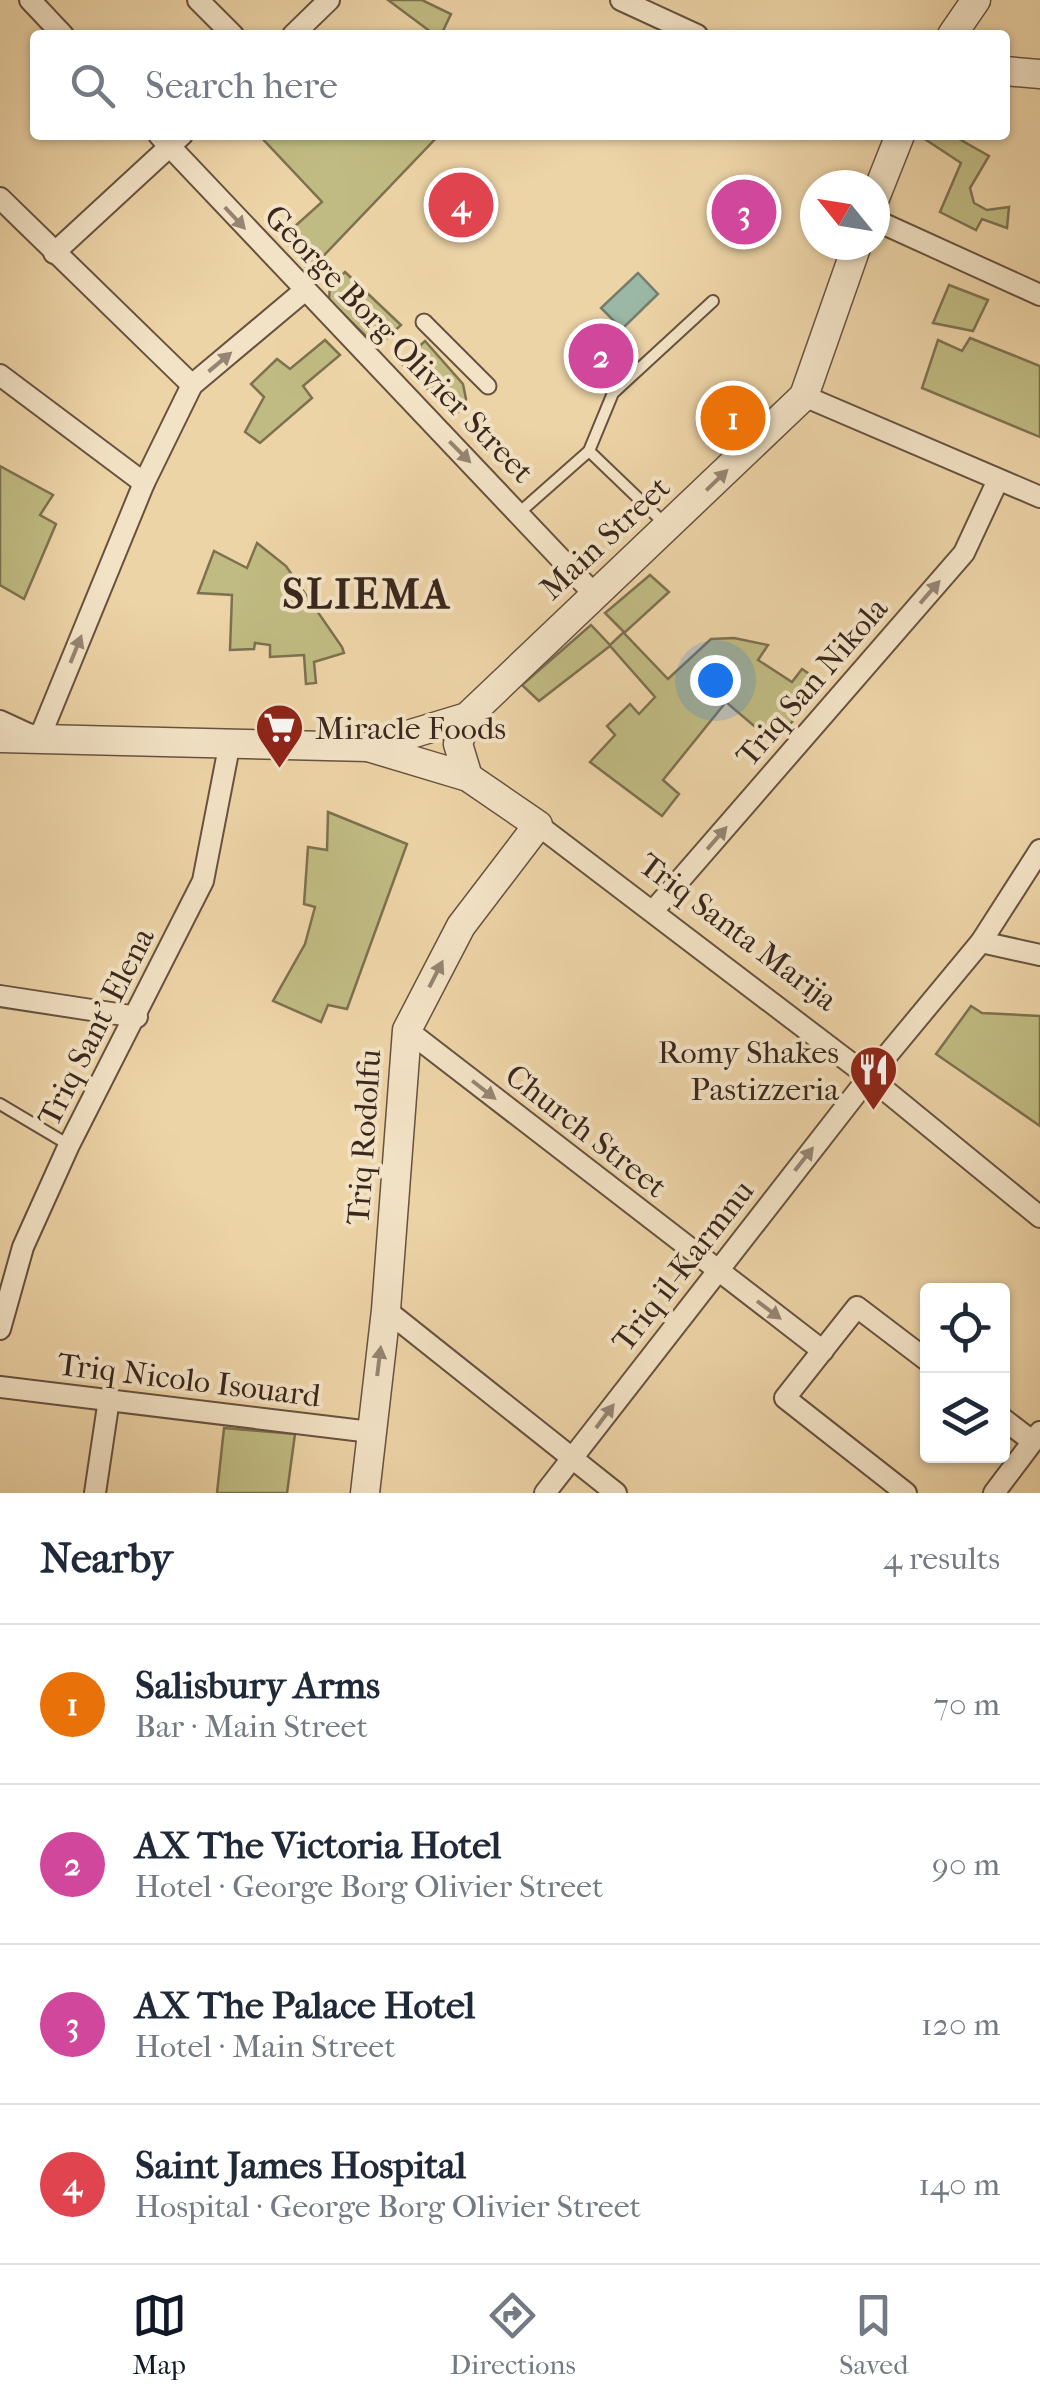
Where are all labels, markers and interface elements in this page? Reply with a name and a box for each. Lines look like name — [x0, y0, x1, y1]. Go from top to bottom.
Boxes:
search box — [30, 30, 1010, 140]
icon: search — [65, 58, 120, 113]
text: Search here — [145, 63, 338, 108]
pin: 4 — [428, 168, 494, 242]
north arrow — [800, 170, 890, 260]
pin: 3 — [712, 174, 776, 250]
street label: George Borg Olivier Street — [257, 198, 542, 491]
one-way arrow — [223, 205, 246, 229]
pin: 2 — [568, 318, 634, 394]
one-way arrow — [208, 352, 233, 373]
pin: 1 — [700, 380, 766, 456]
one-way arrow — [448, 440, 472, 464]
street label: Main Street — [533, 468, 678, 607]
one-way arrow — [705, 469, 729, 492]
district label: SLIEMA — [282, 570, 452, 619]
one-way arrow — [919, 580, 941, 605]
street label: Triq San Nikola — [729, 589, 896, 774]
one-way arrow — [68, 634, 84, 664]
your location — [690, 655, 741, 706]
supermarket icon: Miracle Foods — [254, 702, 306, 770]
place label: Miracle Foods — [315, 710, 506, 747]
one-way arrow — [706, 826, 728, 851]
street label: Triq Santa Marija — [632, 845, 845, 1019]
street label: Triq Sant' Elena — [30, 921, 162, 1132]
one-way arrow — [427, 960, 444, 989]
place label: Romy Shakes Pastizzeria — [658, 1034, 840, 1108]
restaurant icon: Romy Shakes Pastizzeria — [848, 1044, 900, 1112]
street label: Triq Rodolfu — [339, 1048, 389, 1226]
street label: Church Street — [498, 1057, 674, 1206]
one-way arrow — [472, 1079, 497, 1100]
one-way arrow — [793, 1146, 814, 1172]
street label: Triq il-Karmnu — [605, 1173, 761, 1359]
map controls — [920, 1283, 1010, 1463]
button: locate — [920, 1283, 1010, 1373]
one-way arrow — [756, 1300, 782, 1320]
one-way arrow — [372, 1345, 388, 1377]
street label: Triq Nicolo Isouard — [56, 1346, 323, 1415]
button: layers — [920, 1373, 1010, 1463]
one-way arrow — [595, 1403, 615, 1429]
text: Nearby — [40, 1534, 172, 1583]
text: 4 results — [883, 1540, 1000, 1577]
text: Salisbury Arms — [135, 1663, 380, 1708]
text: 1 — [67, 1686, 78, 1723]
text: 70 m — [934, 1686, 1000, 1723]
text: Bar · Main Street — [135, 1708, 368, 1745]
text: AX The Victoria Hotel — [135, 1823, 501, 1868]
text: 2 — [64, 1846, 81, 1883]
text: 90 m — [932, 1846, 1000, 1883]
text: Hotel · George Borg Olivier Street — [135, 1868, 603, 1905]
text: AX The Palace Hotel — [135, 1983, 475, 2028]
text: 3 — [66, 2006, 79, 2043]
text: 120 m — [921, 2006, 1000, 2043]
text: Hotel · Main Street — [135, 2028, 396, 2065]
text: Saint James Hospital — [135, 2143, 466, 2188]
text: 4 — [63, 2166, 82, 2203]
text: 140 m — [919, 2166, 1000, 2203]
text: Hospital · George Borg Olivier Street — [135, 2188, 641, 2225]
tab: Map — [132, 2288, 187, 2381]
tab: Directions — [450, 2288, 576, 2381]
tab: Saved — [839, 2288, 908, 2381]

